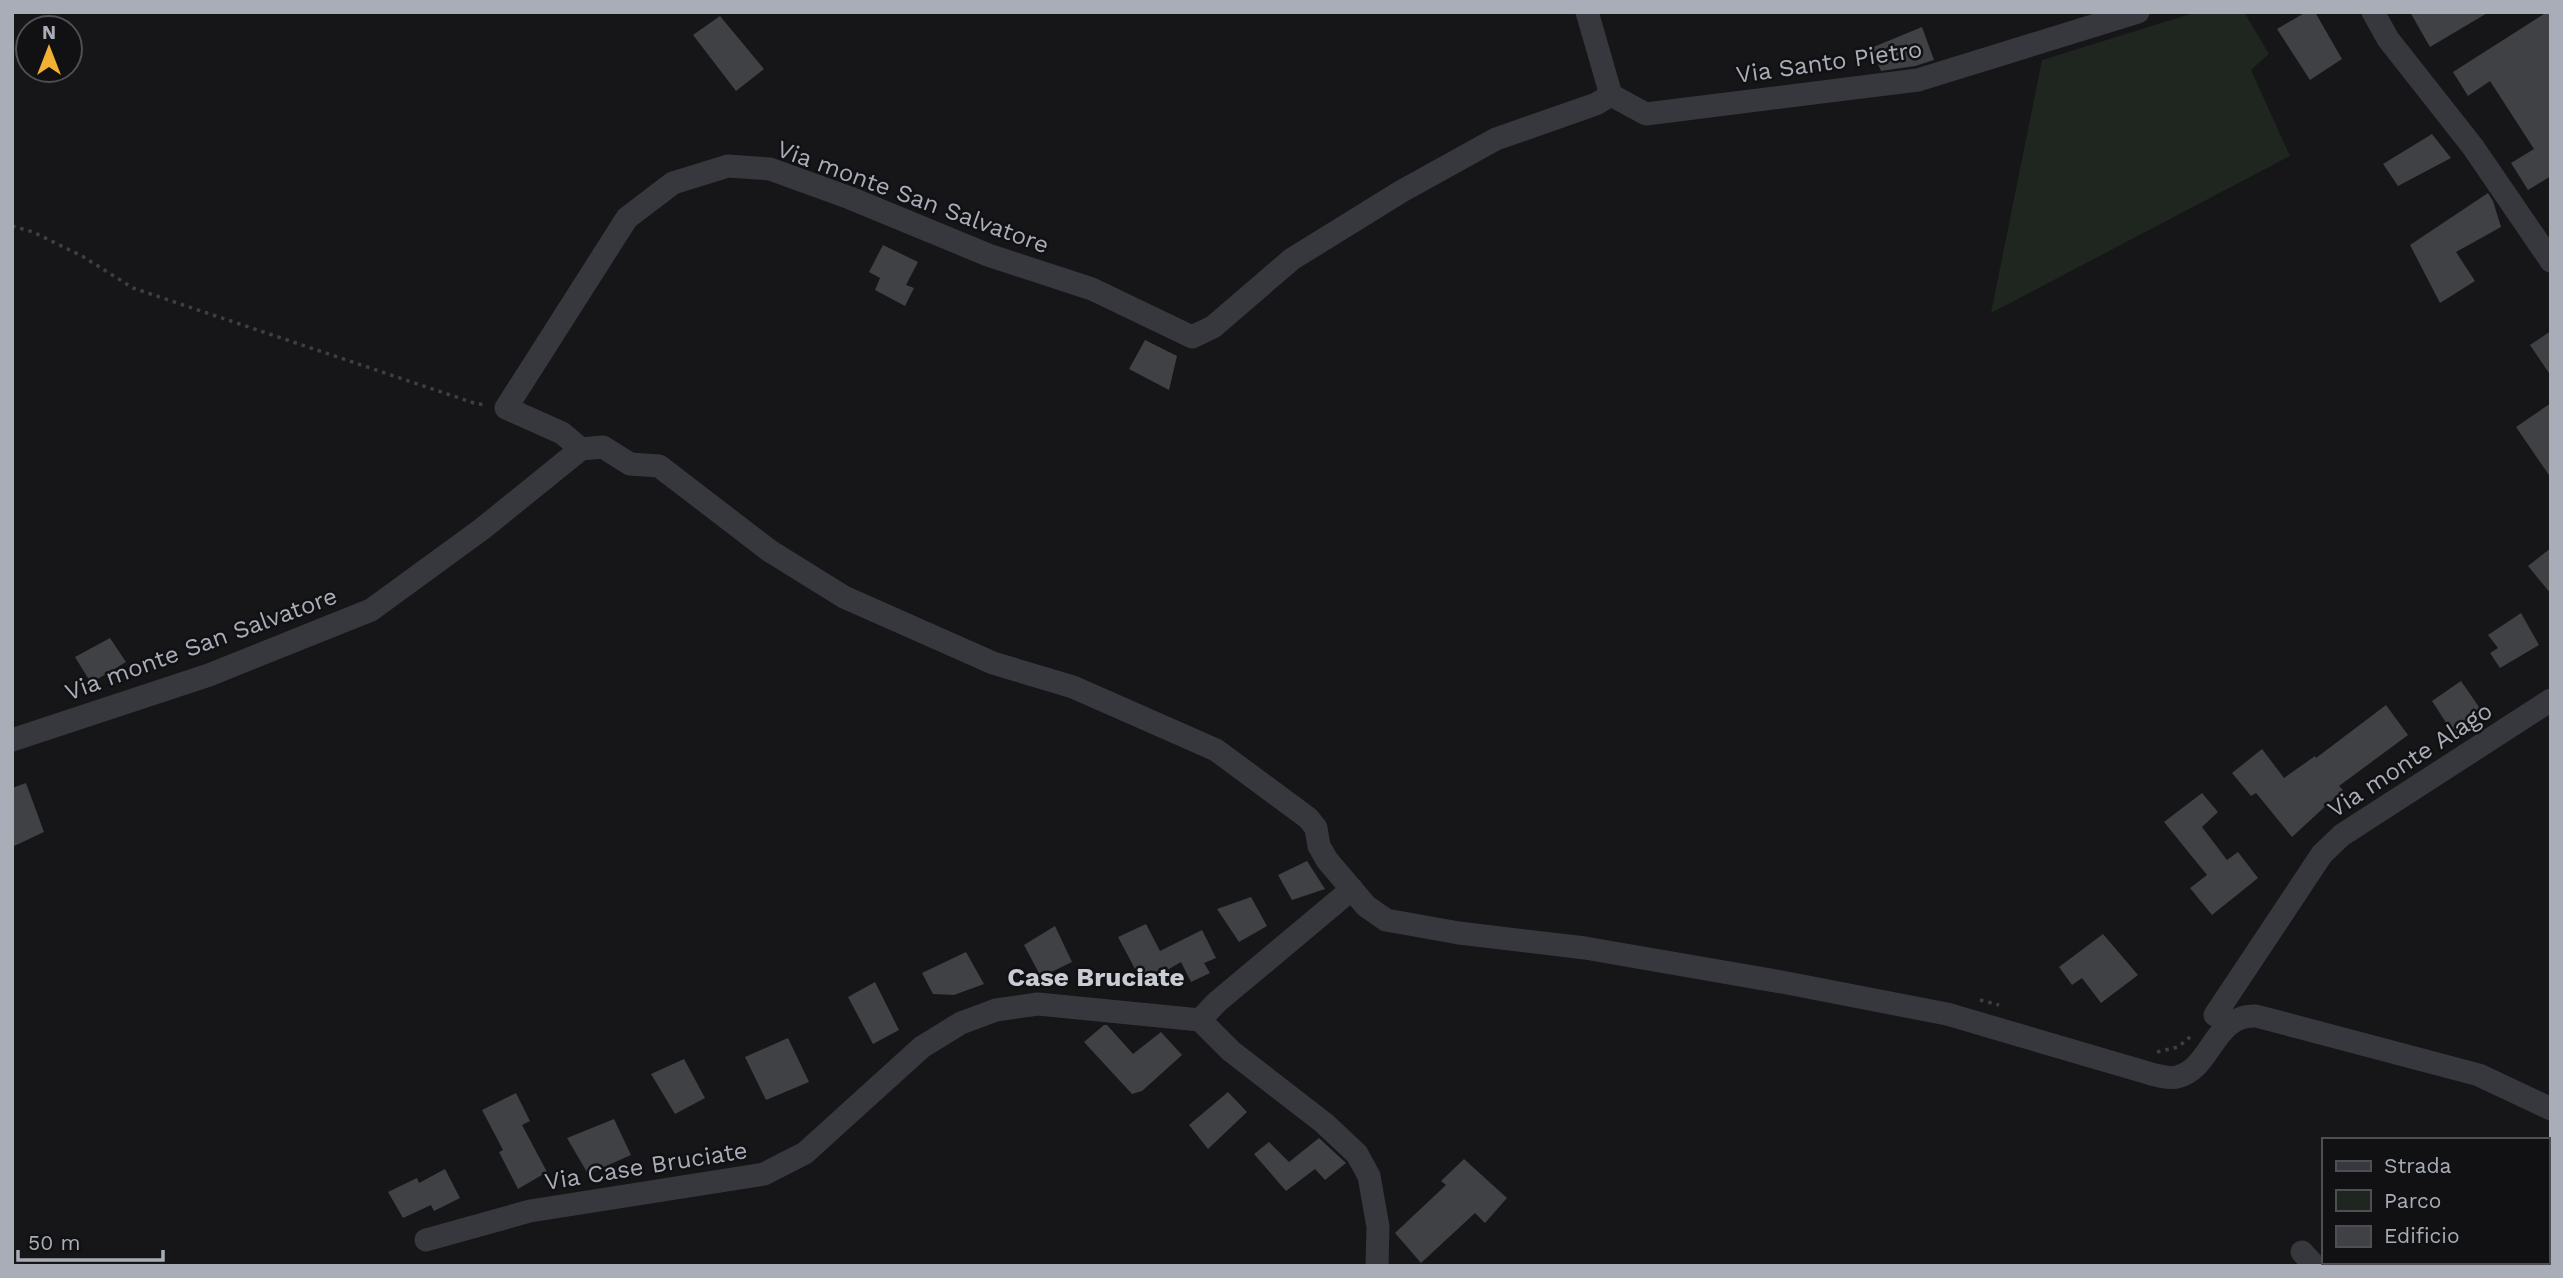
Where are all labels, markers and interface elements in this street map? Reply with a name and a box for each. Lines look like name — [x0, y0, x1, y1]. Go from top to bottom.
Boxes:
north arrow — [14, 14, 84, 84]
text: N — [42, 21, 56, 44]
street label: Via Santo Pietro — [1734, 35, 1924, 89]
street label: Via monte San Salvatore — [773, 135, 1053, 259]
street label: Via monte San Salvatore — [61, 582, 341, 706]
street label: Via monte Alago — [2323, 696, 2497, 824]
district label: Case Bruciate — [1007, 962, 1185, 992]
street label: Via Case Bruciate — [543, 1136, 749, 1196]
legend — [2322, 1138, 2549, 1264]
text: Strada — [2384, 1153, 2452, 1178]
text: Parco — [2384, 1188, 2441, 1213]
scale bar — [18, 1218, 163, 1262]
text: Edificio — [2384, 1223, 2460, 1248]
text: 50 m — [28, 1230, 80, 1255]

